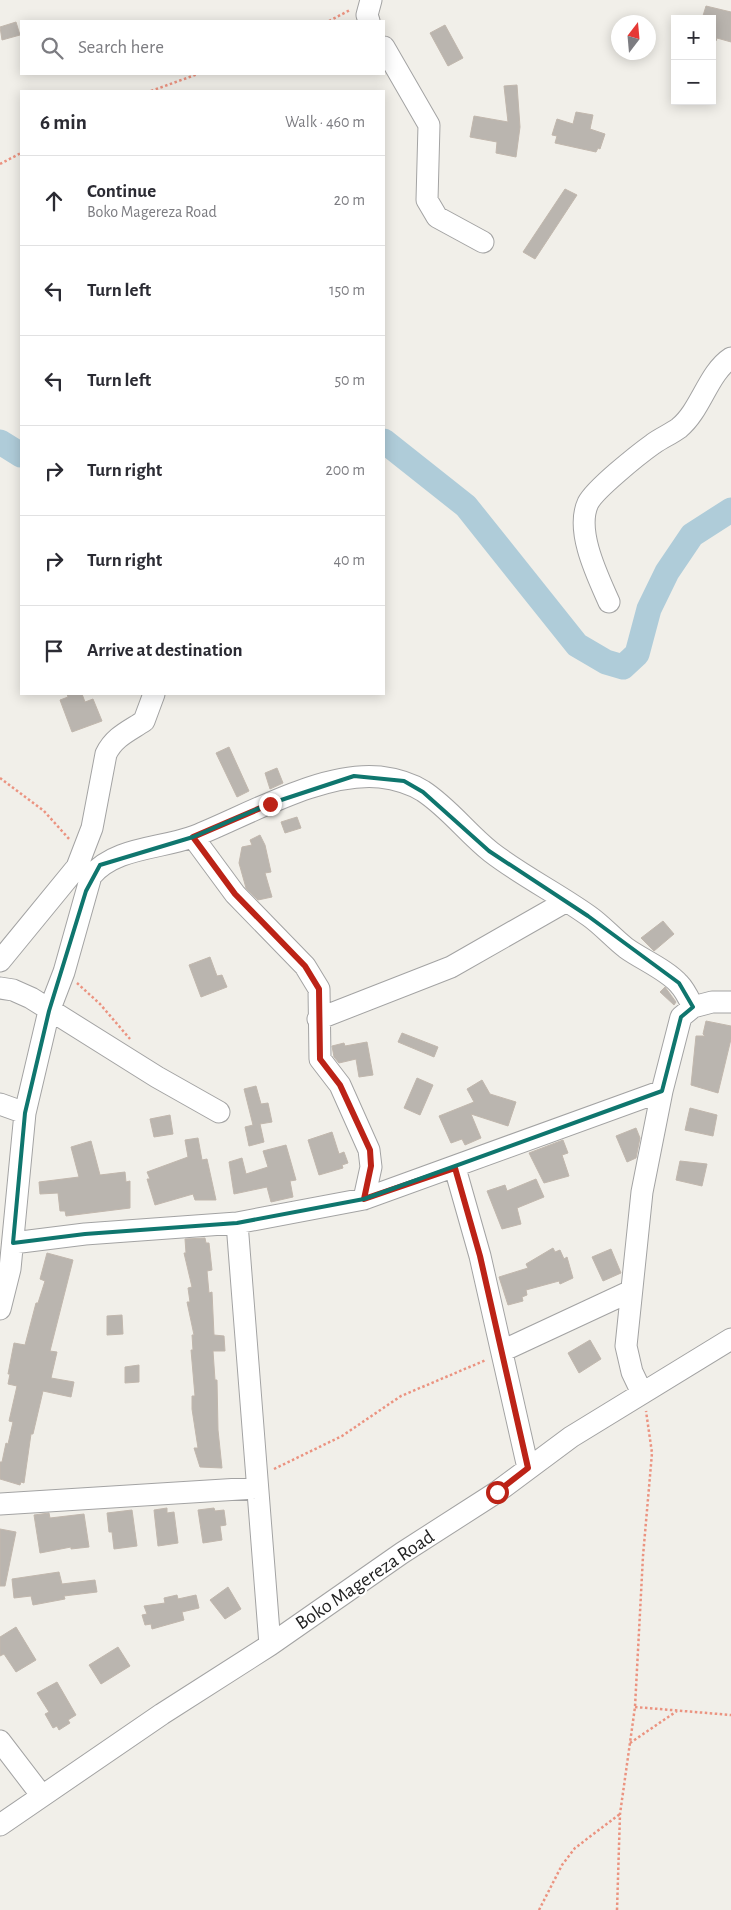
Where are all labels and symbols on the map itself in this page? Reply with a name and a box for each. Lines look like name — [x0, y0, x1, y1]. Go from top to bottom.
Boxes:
north arrow — [611, 15, 656, 60]
route end — [259, 793, 282, 816]
route start — [486, 1481, 509, 1504]
street label: Boko Magereza Road — [292, 1526, 438, 1634]

